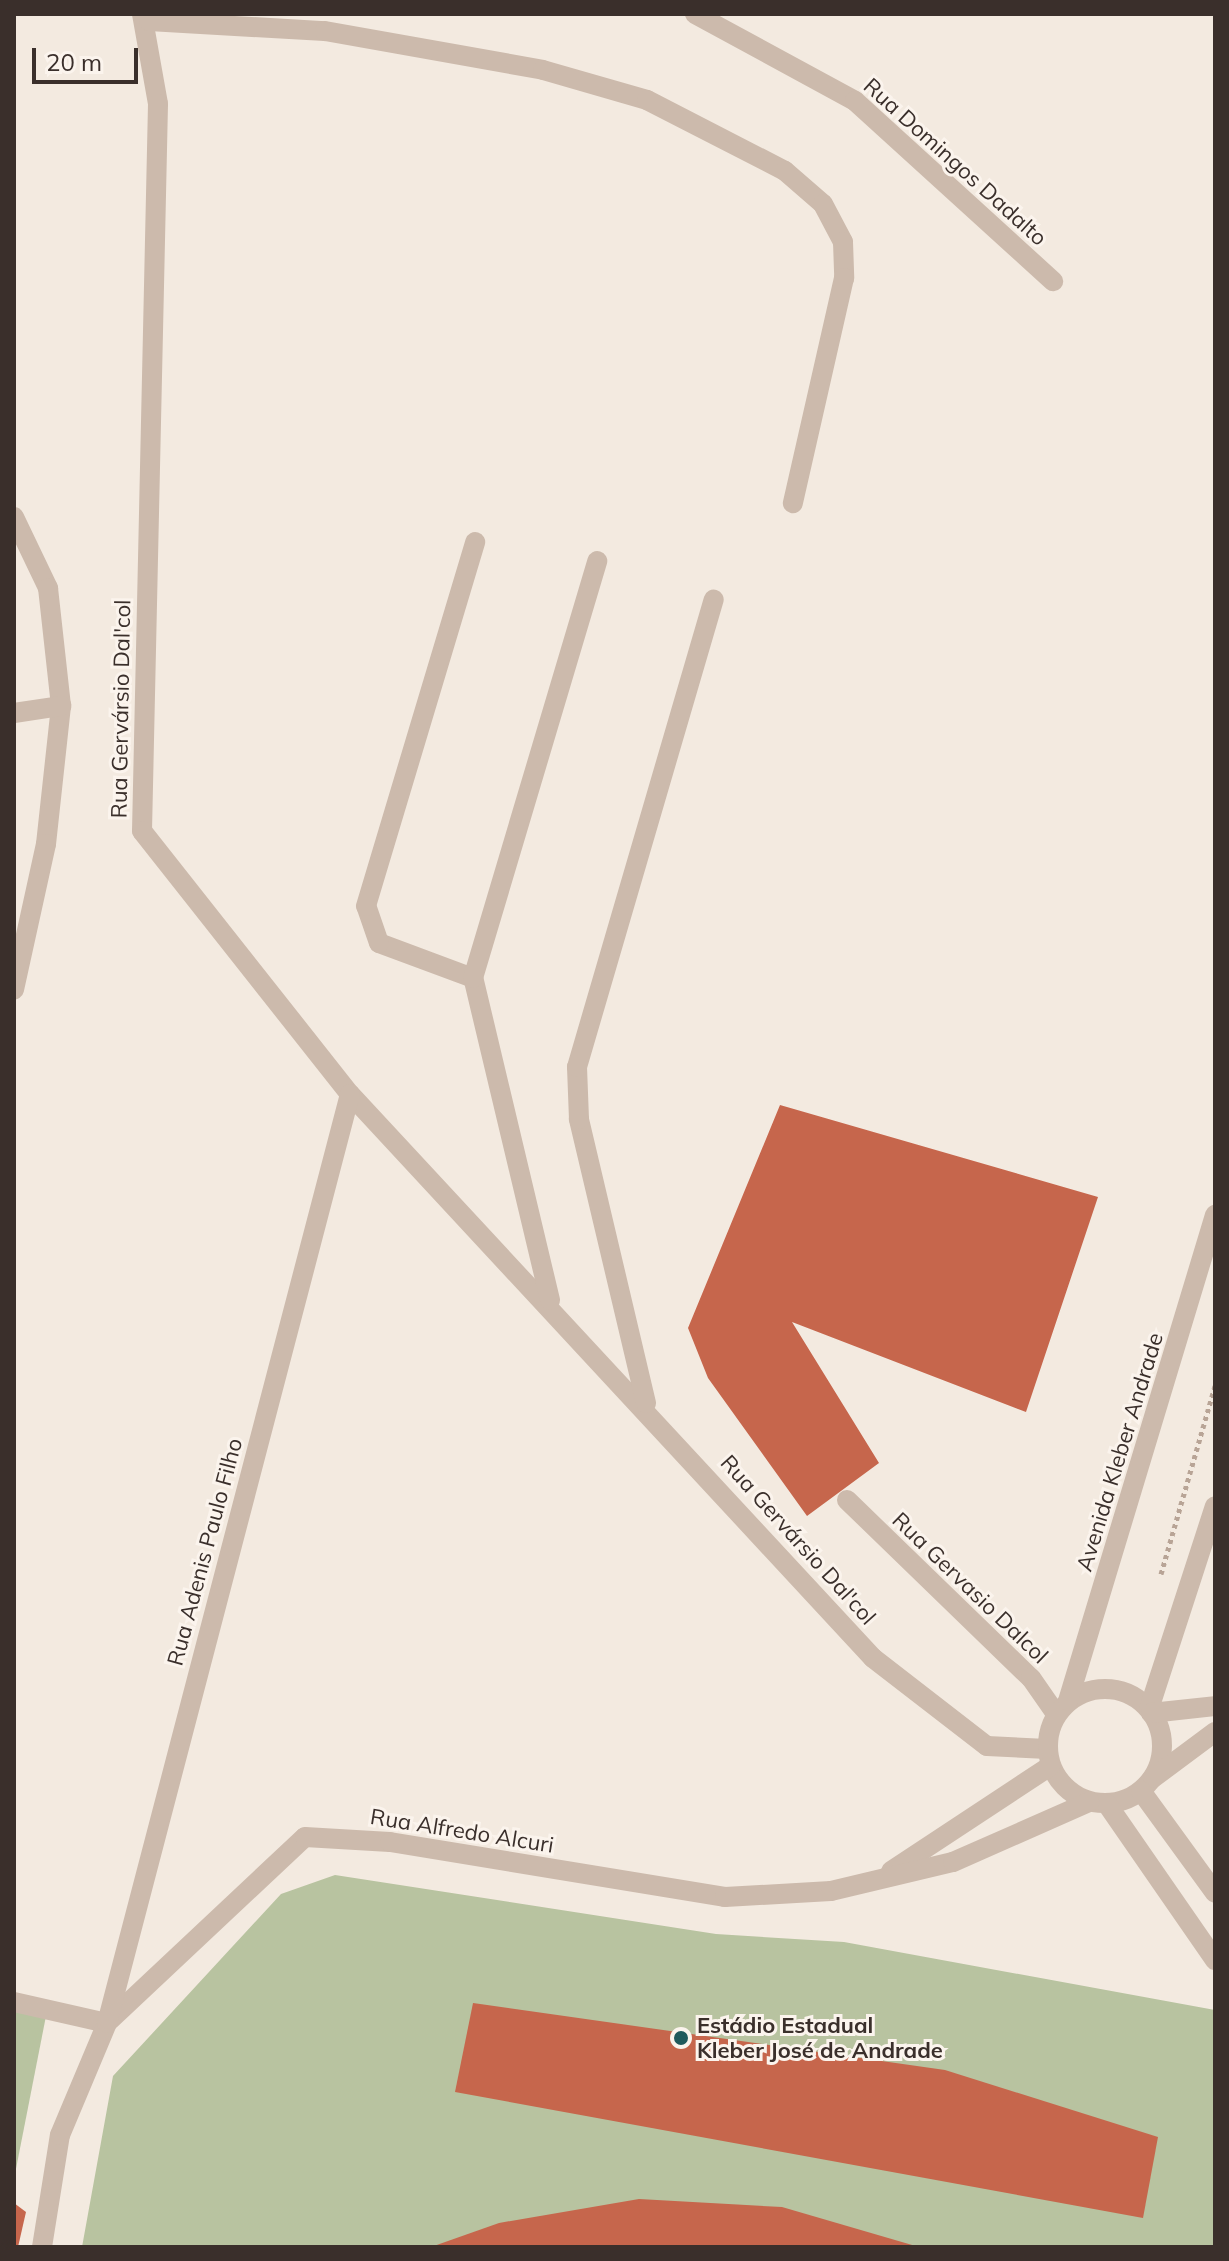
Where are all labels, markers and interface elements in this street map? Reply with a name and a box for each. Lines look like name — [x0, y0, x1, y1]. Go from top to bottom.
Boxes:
scale bar — [36, 32, 142, 82]
text: 20 m — [46, 47, 102, 77]
street label: Rua Domingos Dadalto — [858, 73, 1052, 251]
street label: Rua Gervársio Dal'col — [106, 599, 136, 819]
street label: Avenida Kleber Andrade — [1071, 1330, 1169, 1574]
street label: Rua Adenis Paulo Filho — [162, 1435, 248, 1669]
street label: Rua Gervársio Dal'col — [715, 1450, 881, 1630]
street label: Rua Gervasio Dalcol — [887, 1507, 1053, 1669]
street label: Rua Alfredo Alcuri — [368, 1803, 556, 1859]
place label: Estádio Estadual Kleber José de Andrade — [697, 2012, 943, 2064]
marker: Estádio Estadual Kleber José de Andrade — [672, 2029, 690, 2047]

